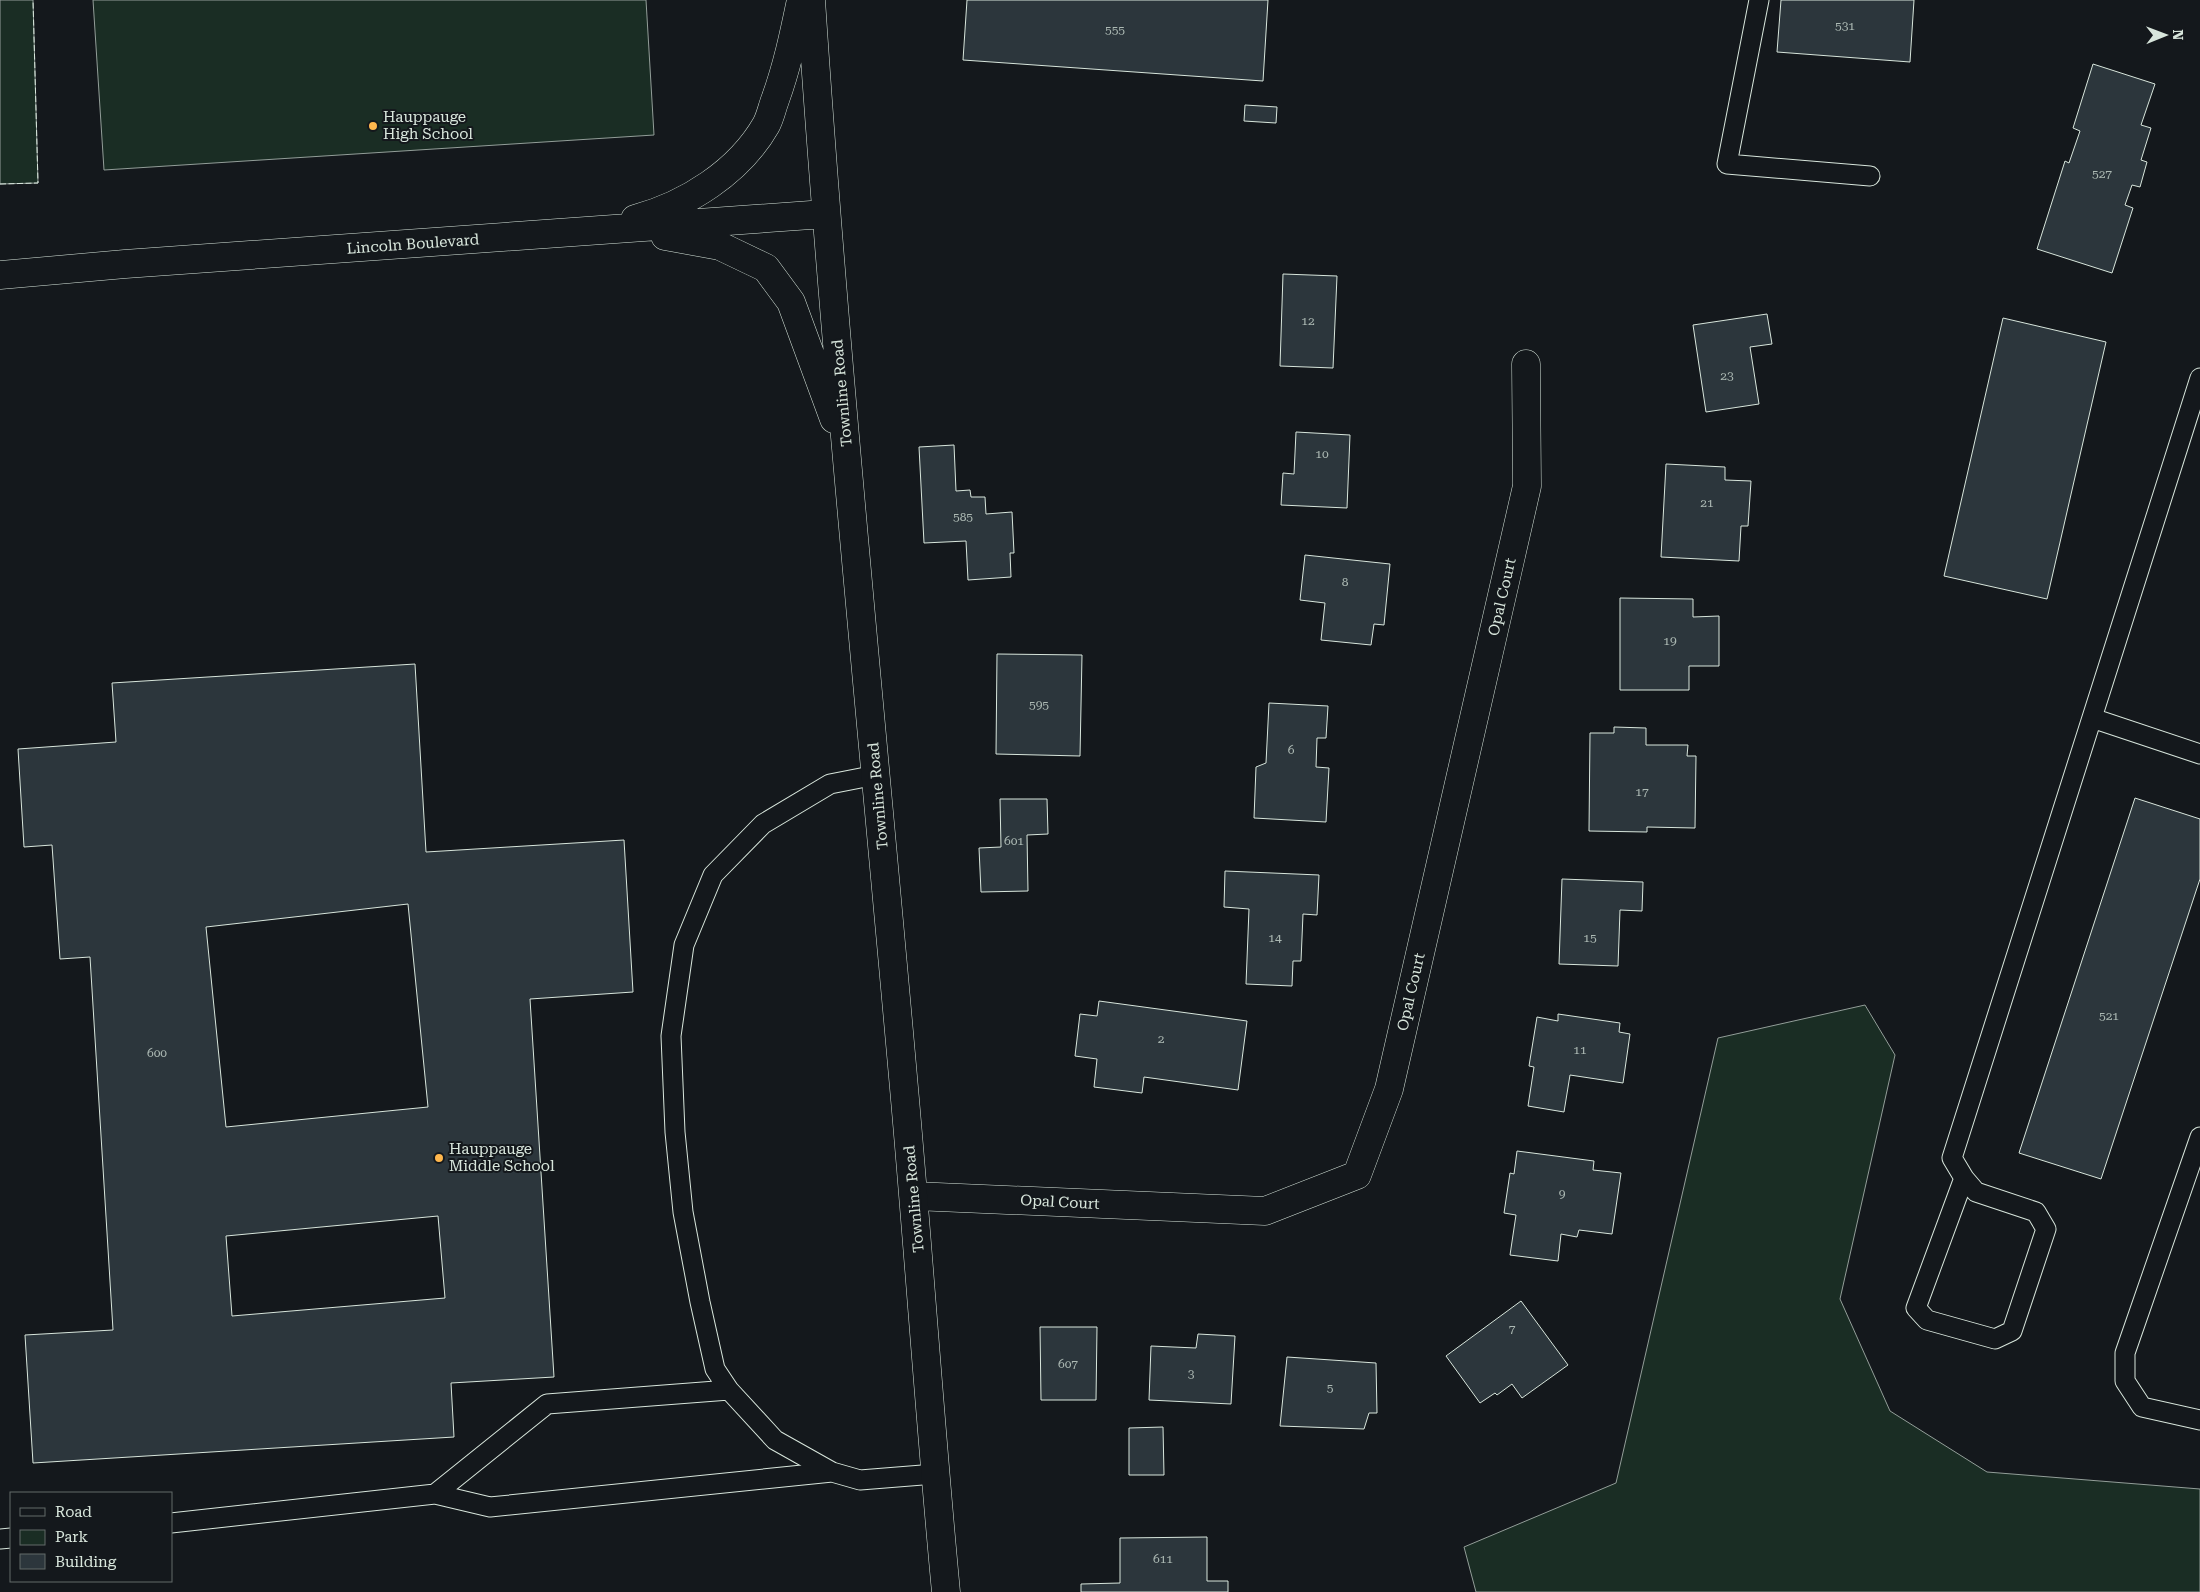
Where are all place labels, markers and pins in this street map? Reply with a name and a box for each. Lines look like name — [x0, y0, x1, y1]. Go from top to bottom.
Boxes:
place label: Hauppauge High School — [383, 108, 473, 143]
marker: Hauppauge High School — [367, 120, 379, 132]
place label: Hauppauge Middle School — [449, 1140, 555, 1175]
marker: Hauppauge Middle School — [433, 1152, 445, 1164]

